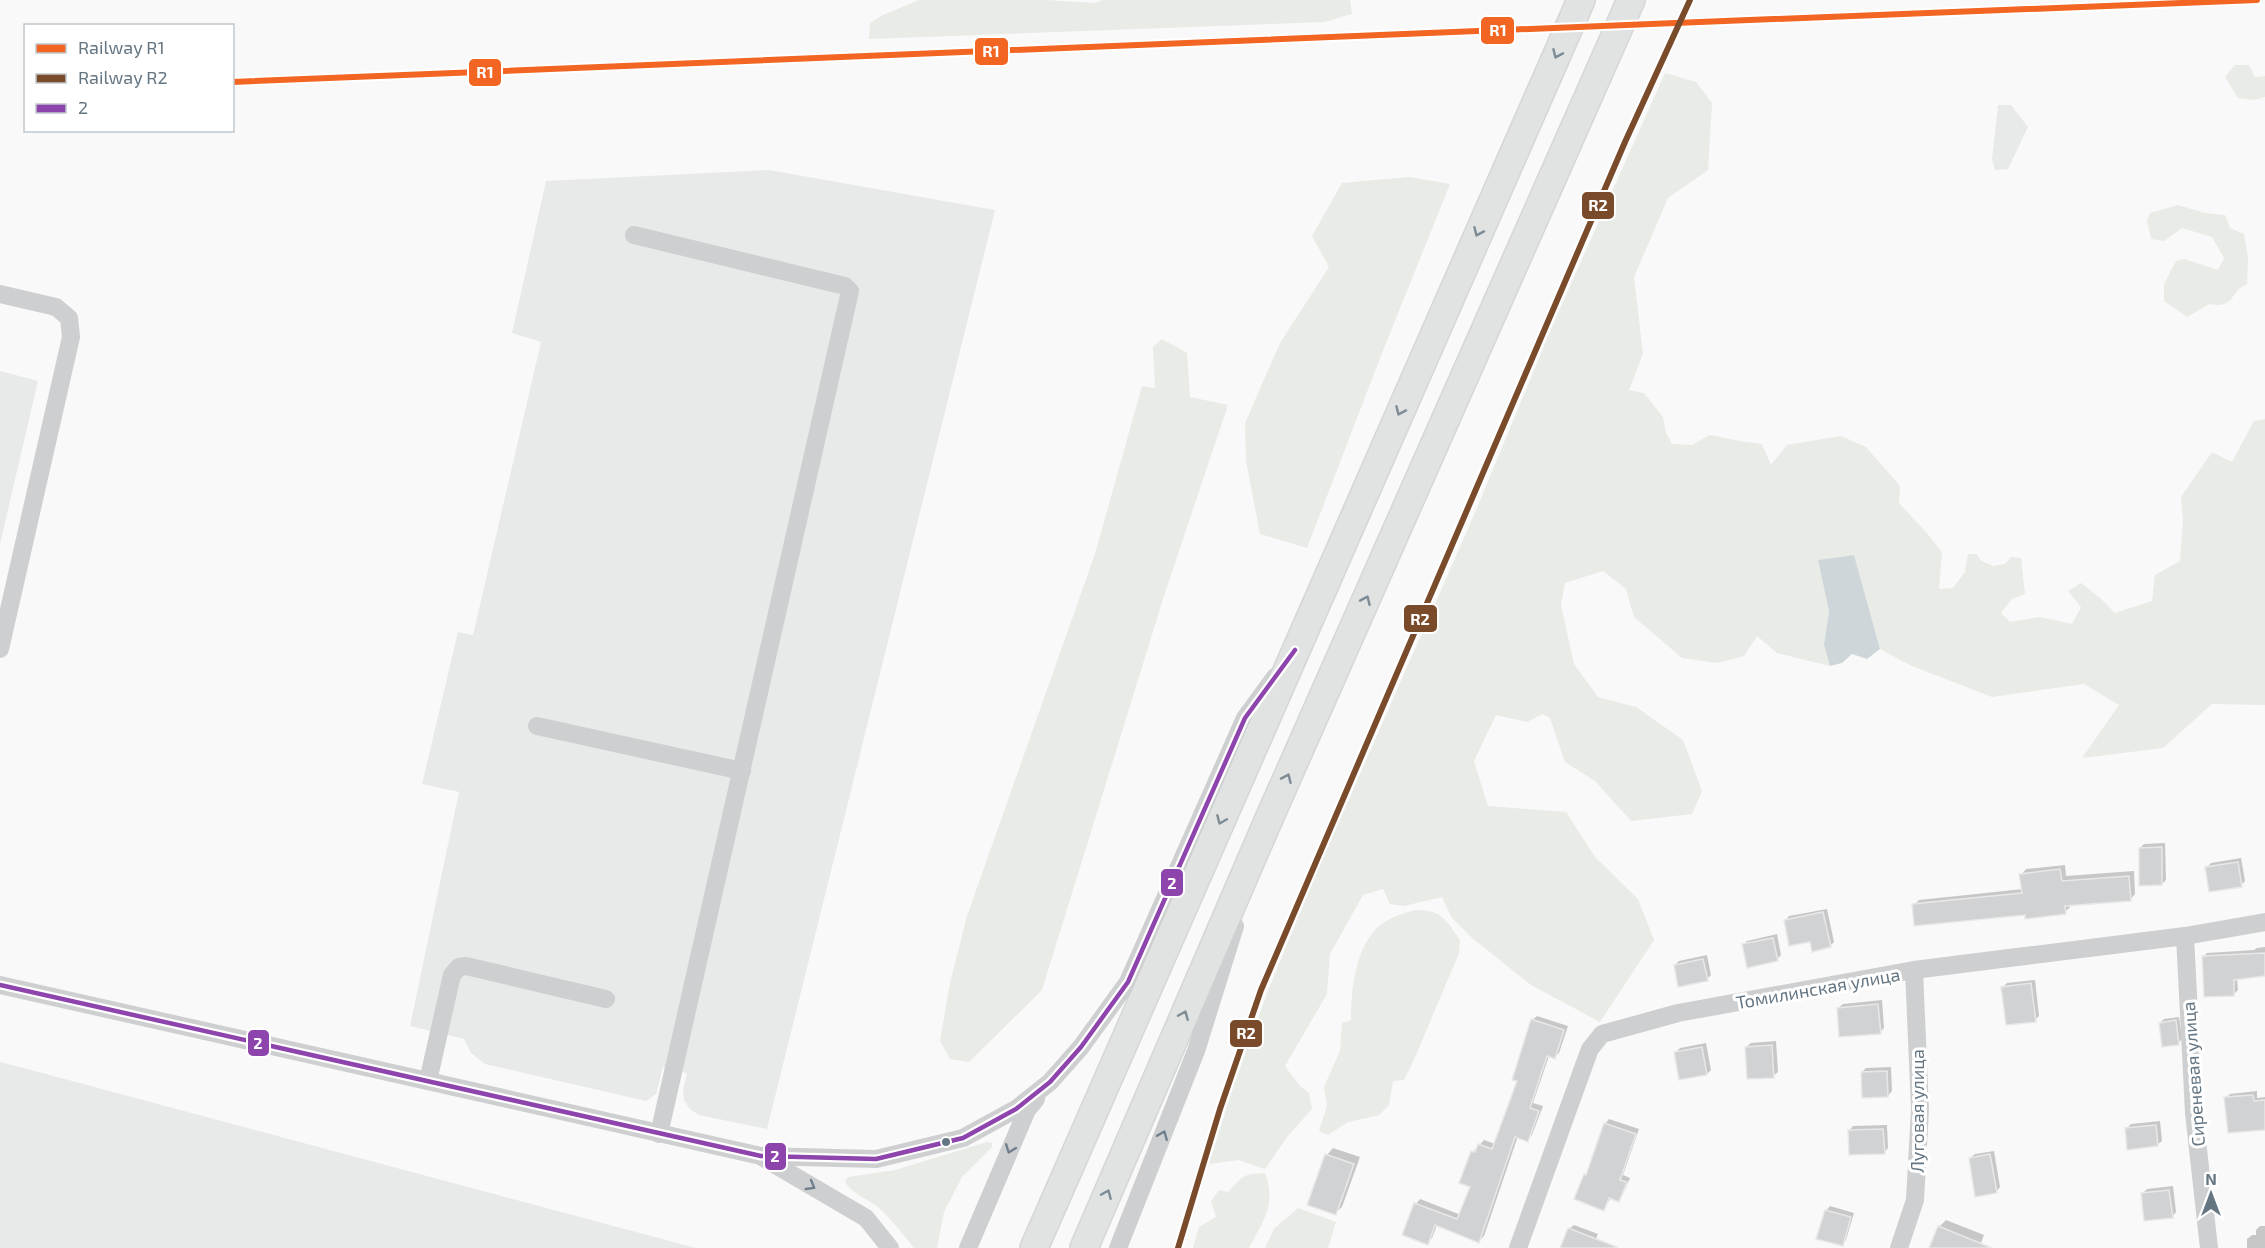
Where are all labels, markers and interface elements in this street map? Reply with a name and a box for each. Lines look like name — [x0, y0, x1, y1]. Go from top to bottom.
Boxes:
line badge: R1 — [1480, 16, 1515, 45]
text: R1 — [1489, 20, 1507, 39]
legend — [24, 24, 234, 132]
text: Railway R1 — [78, 36, 165, 58]
line badge: R1 — [974, 37, 1009, 66]
text: R1 — [982, 41, 1000, 60]
one-way arrow — [1552, 47, 1564, 58]
line badge: R1 — [468, 58, 502, 87]
text: R1 — [476, 62, 494, 81]
text: Railway R2 — [78, 66, 168, 88]
text: 2 — [78, 96, 88, 118]
line badge: R2 — [1581, 191, 1615, 220]
text: R2 — [1588, 195, 1608, 214]
one-way arrow — [1474, 226, 1486, 237]
one-way arrow — [1395, 404, 1407, 415]
one-way arrow — [1358, 595, 1370, 606]
line badge: R2 — [1403, 604, 1438, 633]
text: R2 — [1410, 609, 1430, 628]
one-way arrow — [1279, 774, 1291, 785]
one-way arrow — [1216, 814, 1228, 825]
line badge: 2 — [1160, 868, 1184, 897]
text: 2 — [1167, 873, 1177, 892]
street label: Томилинская улица — [1734, 963, 1902, 1013]
street label: Сиреневая улица — [2177, 1001, 2209, 1147]
one-way arrow — [1177, 1011, 1189, 1022]
line badge: R2 — [1229, 1019, 1263, 1048]
text: R2 — [1236, 1023, 1256, 1042]
line badge: 2 — [247, 1029, 270, 1057]
text: 2 — [253, 1033, 263, 1052]
street label: Луговая улица — [1906, 1049, 1928, 1173]
one-way arrow — [1155, 1130, 1168, 1141]
unlabelled marker — [940, 1136, 952, 1148]
line badge: 2 — [764, 1142, 787, 1171]
one-way arrow — [1005, 1143, 1017, 1154]
text: 2 — [770, 1146, 780, 1165]
north arrow — [2181, 1164, 2241, 1224]
text: N — [2205, 1169, 2217, 1188]
one-way arrow — [805, 1179, 815, 1190]
one-way arrow — [1100, 1190, 1112, 1201]

